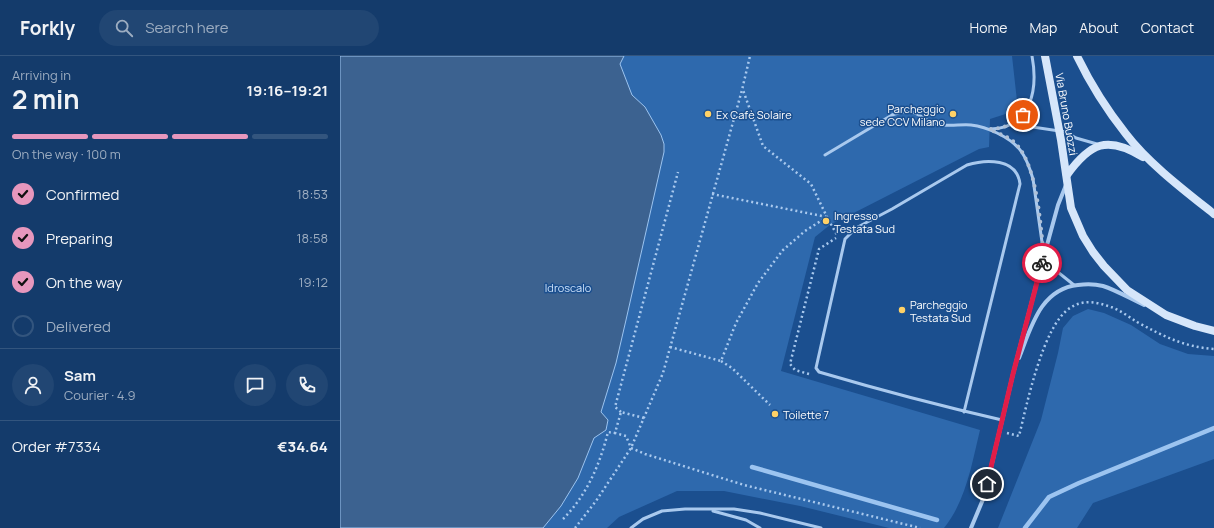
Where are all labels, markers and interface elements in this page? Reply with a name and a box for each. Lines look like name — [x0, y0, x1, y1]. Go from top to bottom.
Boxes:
search box — [99, 10, 379, 46]
text: Forkly — [20, 15, 75, 41]
icon: search — [113, 17, 135, 39]
text: Search here — [145, 17, 229, 38]
text: Home — [970, 18, 1007, 37]
text: Map — [1029, 18, 1057, 37]
text: About — [1079, 18, 1119, 37]
text: Contact — [1141, 18, 1194, 37]
text: Arriving in — [12, 66, 71, 84]
street label: Via Bruno Buozzi — [1052, 72, 1082, 156]
text: 19:16–19:21 — [247, 80, 328, 101]
text: 2 min — [12, 81, 80, 117]
pin — [1006, 98, 1040, 132]
place label: Parcheggio sede CCV Milano — [860, 101, 945, 129]
icon: bag — [1012, 104, 1034, 126]
place label: Ex Cafè Solaire — [716, 107, 792, 122]
marker: Ex Cafè Solaire — [703, 109, 713, 119]
marker: Parcheggio sede CCV Milano — [948, 109, 958, 119]
text: On the way · 100 m — [12, 145, 121, 163]
icon: check — [12, 183, 34, 205]
text: Confirmed — [46, 184, 119, 205]
text: 18:53 — [297, 185, 328, 203]
place label: Ingresso Testata Sud — [834, 208, 895, 236]
marker: Ingresso Testata Sud — [821, 216, 831, 226]
icon: check — [12, 227, 34, 249]
text: Preparing — [46, 228, 113, 249]
text: 18:58 — [296, 229, 328, 247]
courier — [1022, 243, 1062, 283]
icon: bike — [1031, 252, 1053, 274]
icon: check — [12, 271, 34, 293]
text: On the way — [46, 272, 122, 293]
text: 19:12 — [298, 273, 328, 291]
park label: Idroscalo — [545, 280, 592, 295]
place label: Parcheggio Testata Sud — [910, 297, 971, 325]
marker: Parcheggio Testata Sud — [897, 305, 907, 315]
text: Delivered — [46, 316, 111, 337]
button: person — [12, 364, 54, 406]
button: chat — [234, 364, 276, 406]
button: phone — [286, 364, 328, 406]
text: Sam — [64, 365, 96, 386]
text: Courier · 4.9 — [64, 386, 136, 404]
place label: Toilette 7 — [783, 407, 829, 422]
marker: Toilette 7 — [770, 409, 780, 419]
text: Order #7334 — [12, 436, 101, 457]
text: €34.64 — [277, 436, 328, 457]
pin — [970, 467, 1004, 501]
icon: home — [976, 473, 998, 495]

